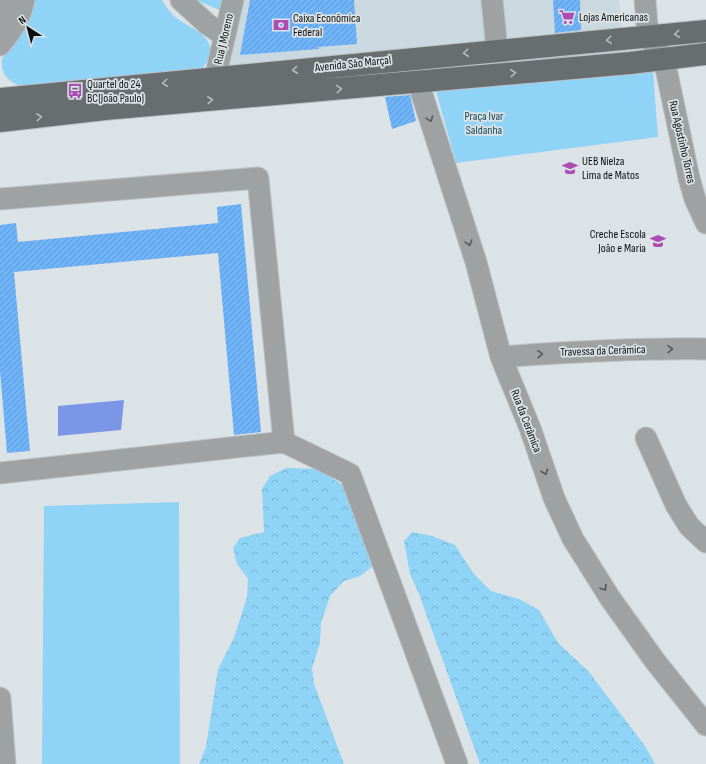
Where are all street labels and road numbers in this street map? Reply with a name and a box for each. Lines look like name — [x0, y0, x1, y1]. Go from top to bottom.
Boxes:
street label: Rua J Moreno — [211, 12, 237, 66]
street label: Avenida São Marçal — [313, 53, 392, 76]
street label: Rua Agostinho Tôrres — [665, 99, 699, 185]
street label: Travessa da Cerâmica — [560, 342, 646, 360]
street label: Rua da Cerâmica — [507, 387, 545, 455]

